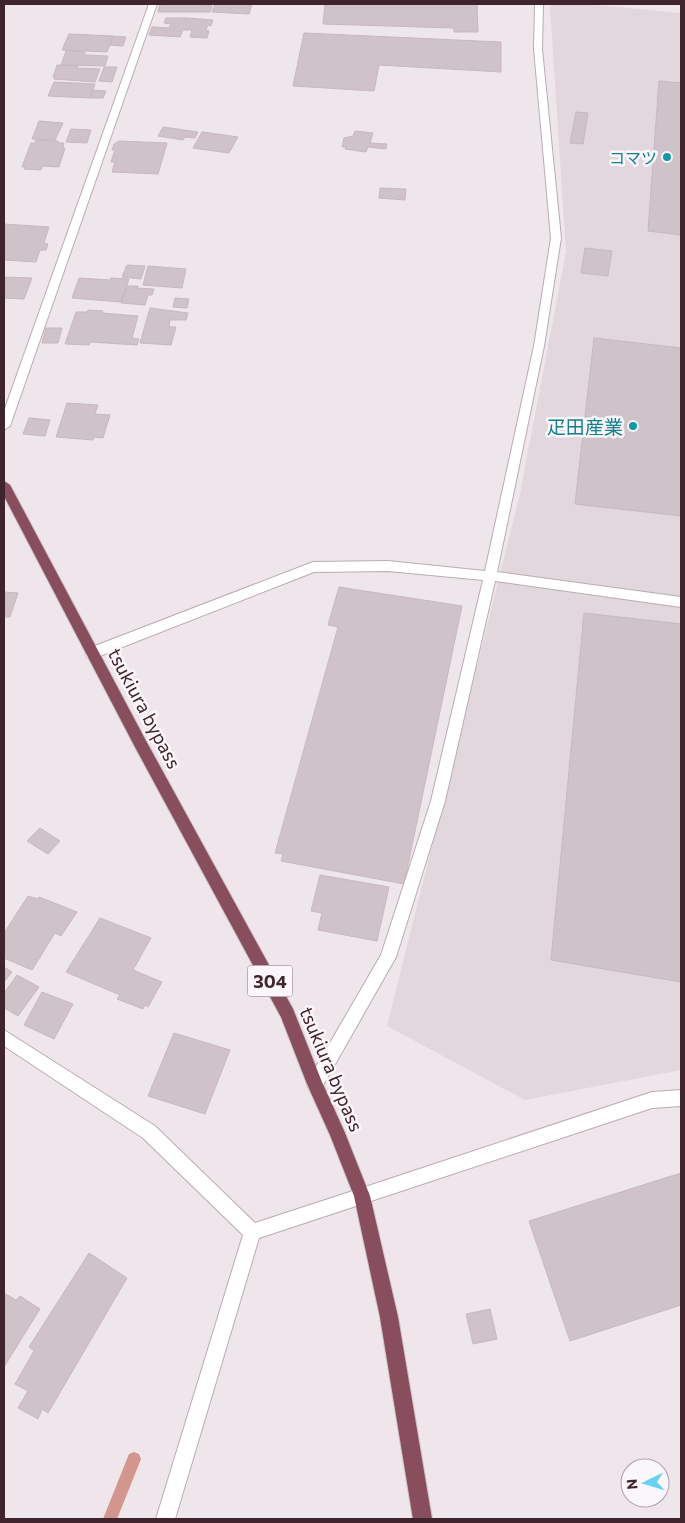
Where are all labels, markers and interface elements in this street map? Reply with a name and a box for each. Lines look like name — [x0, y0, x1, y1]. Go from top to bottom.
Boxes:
place label: コマツ — [609, 148, 657, 167]
marker: コマツ — [661, 151, 673, 163]
place label: 疋田産業 — [547, 415, 623, 438]
marker: 疋田産業 — [627, 420, 639, 432]
street label: tsukiura bypass — [104, 644, 186, 772]
road number: 304 — [248, 966, 292, 996]
street label: tsukiura bypass — [295, 1003, 369, 1135]
north arrow — [620, 1458, 670, 1508]
text: N — [623, 1478, 640, 1490]

